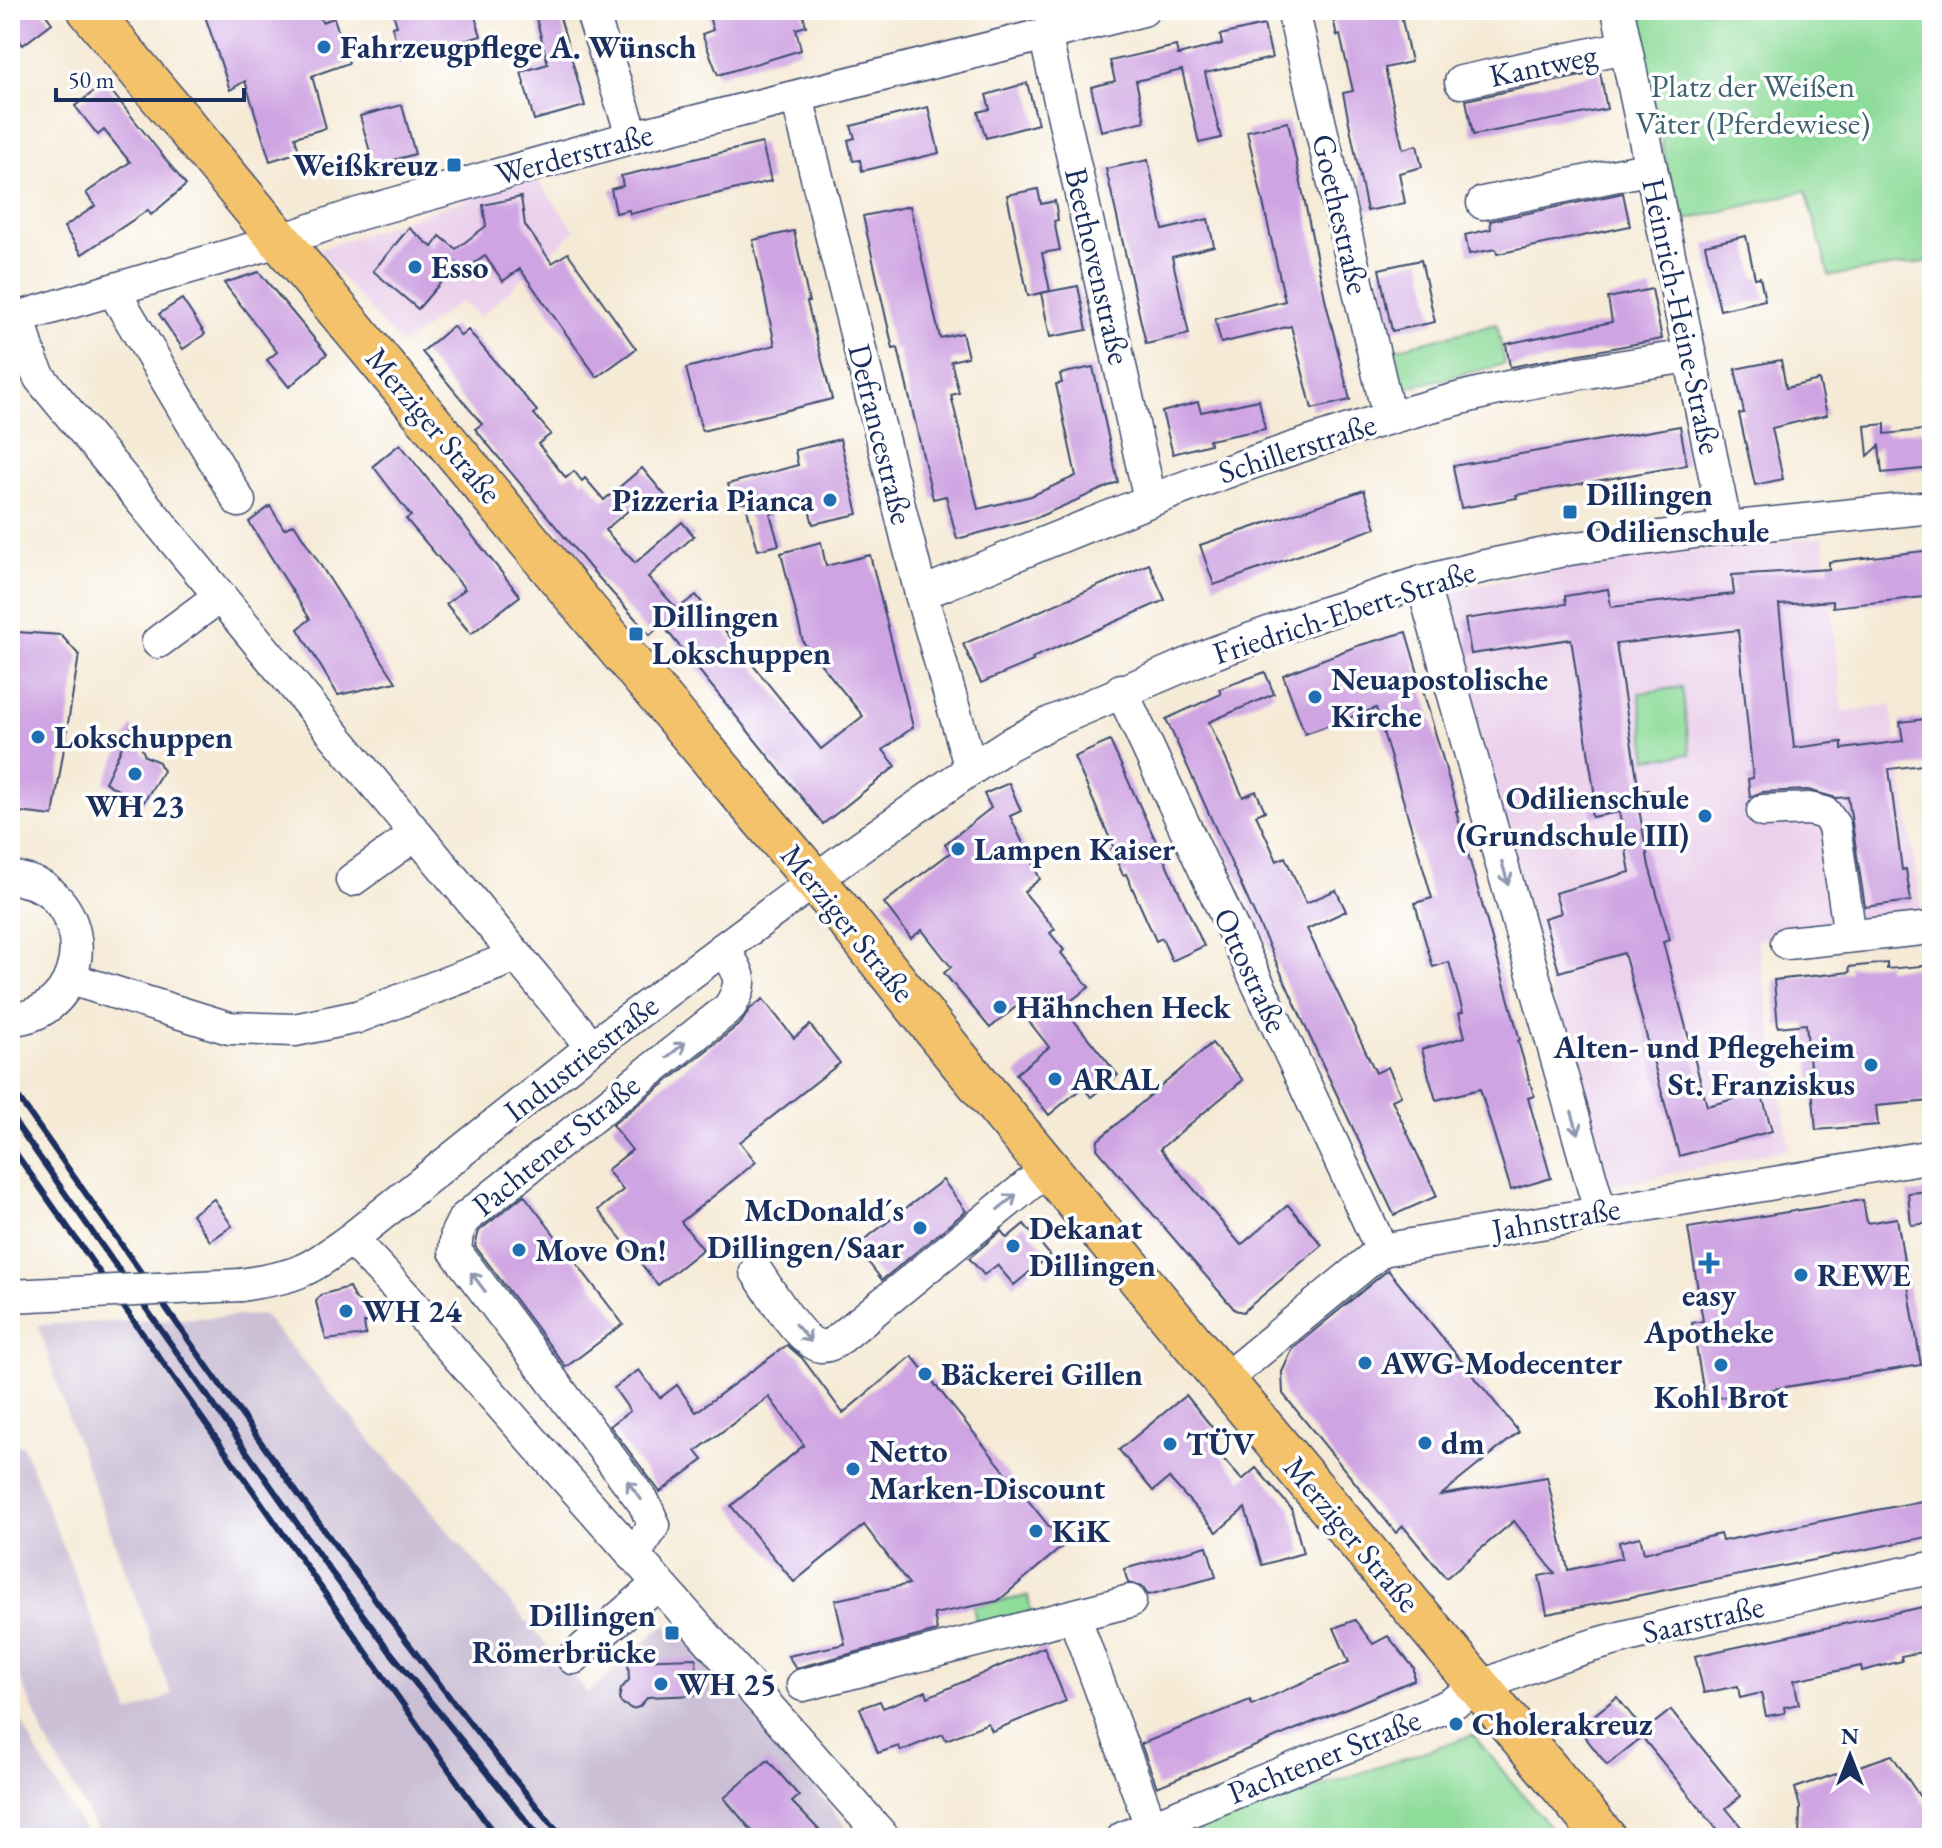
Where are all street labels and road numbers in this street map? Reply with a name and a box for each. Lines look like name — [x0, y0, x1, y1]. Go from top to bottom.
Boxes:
street label: Kantweg — [1485, 33, 1602, 97]
street label: Werderstraße — [491, 113, 657, 195]
street label: Goethestraße — [1302, 130, 1380, 298]
street label: Beethovenstraße — [1055, 164, 1141, 368]
street label: Heinrich-Heine-Straße — [1632, 174, 1732, 458]
street label: Merziger Straße — [356, 338, 512, 512]
street label: Defrancestraße — [838, 339, 924, 529]
street label: Schillerstraße — [1213, 403, 1381, 493]
street label: Friedrich-Ebert-Straße — [1207, 550, 1481, 674]
street label: Merziger Straße — [771, 835, 925, 1011]
street label: Ottostraße — [1204, 901, 1298, 1039]
street label: Industriestraße — [495, 985, 667, 1131]
street label: Pachtener Straße — [463, 1064, 649, 1226]
street label: Jahnstraße — [1486, 1187, 1623, 1251]
street label: Merziger Straße — [1274, 1447, 1430, 1621]
street label: Saarstraße — [1638, 1585, 1768, 1653]
street label: Pachtener Straße — [1221, 1698, 1427, 1814]

